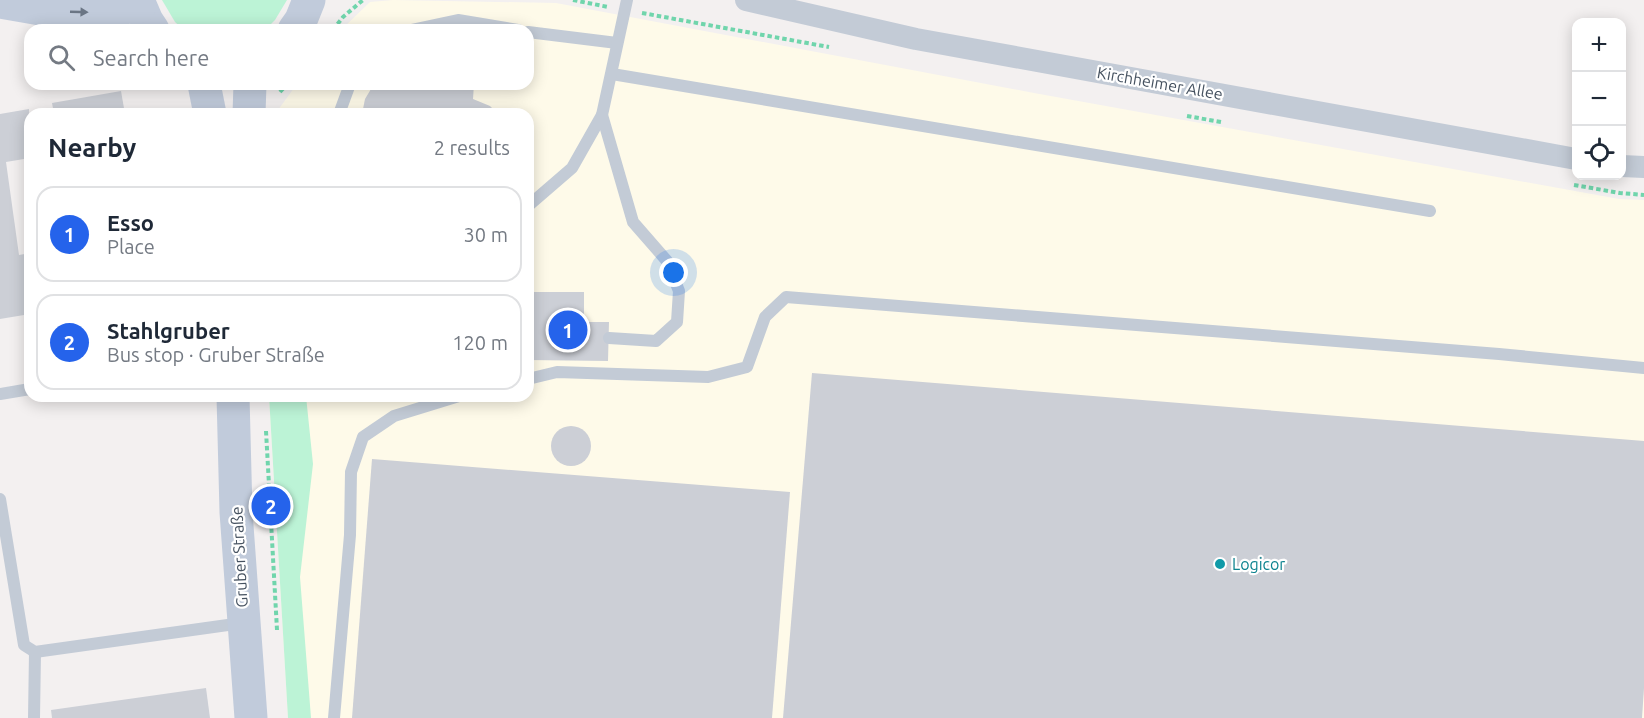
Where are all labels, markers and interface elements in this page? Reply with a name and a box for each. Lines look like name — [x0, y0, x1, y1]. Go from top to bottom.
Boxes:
one-way arrow — [69, 7, 88, 16]
map controls — [1572, 18, 1626, 180]
button: + — [1572, 18, 1626, 72]
search box — [24, 24, 534, 90]
icon: search — [45, 41, 78, 74]
text: Search here — [93, 45, 209, 70]
street label: Kirchheimer Allee — [1096, 63, 1224, 103]
button: − — [1572, 72, 1626, 126]
button: locate — [1572, 126, 1626, 180]
text: Nearby — [48, 133, 136, 162]
text: 2 results — [434, 136, 510, 159]
text: Esso — [107, 210, 154, 235]
text: 1 — [64, 223, 75, 246]
text: 30 m — [464, 223, 508, 246]
text: Place — [107, 235, 155, 258]
your location — [659, 258, 688, 287]
pin: 1 — [548, 308, 588, 352]
text: Stahlgruber — [107, 318, 230, 343]
text: 2 — [64, 331, 75, 354]
text: 120 m — [452, 331, 508, 354]
text: Bus stop · Gruber Straße — [107, 343, 325, 366]
pin: 2 — [252, 484, 290, 528]
street label: Gruber Straße — [227, 506, 251, 608]
place label: Logicor — [1232, 555, 1285, 573]
marker: Logicor — [1213, 557, 1227, 571]

